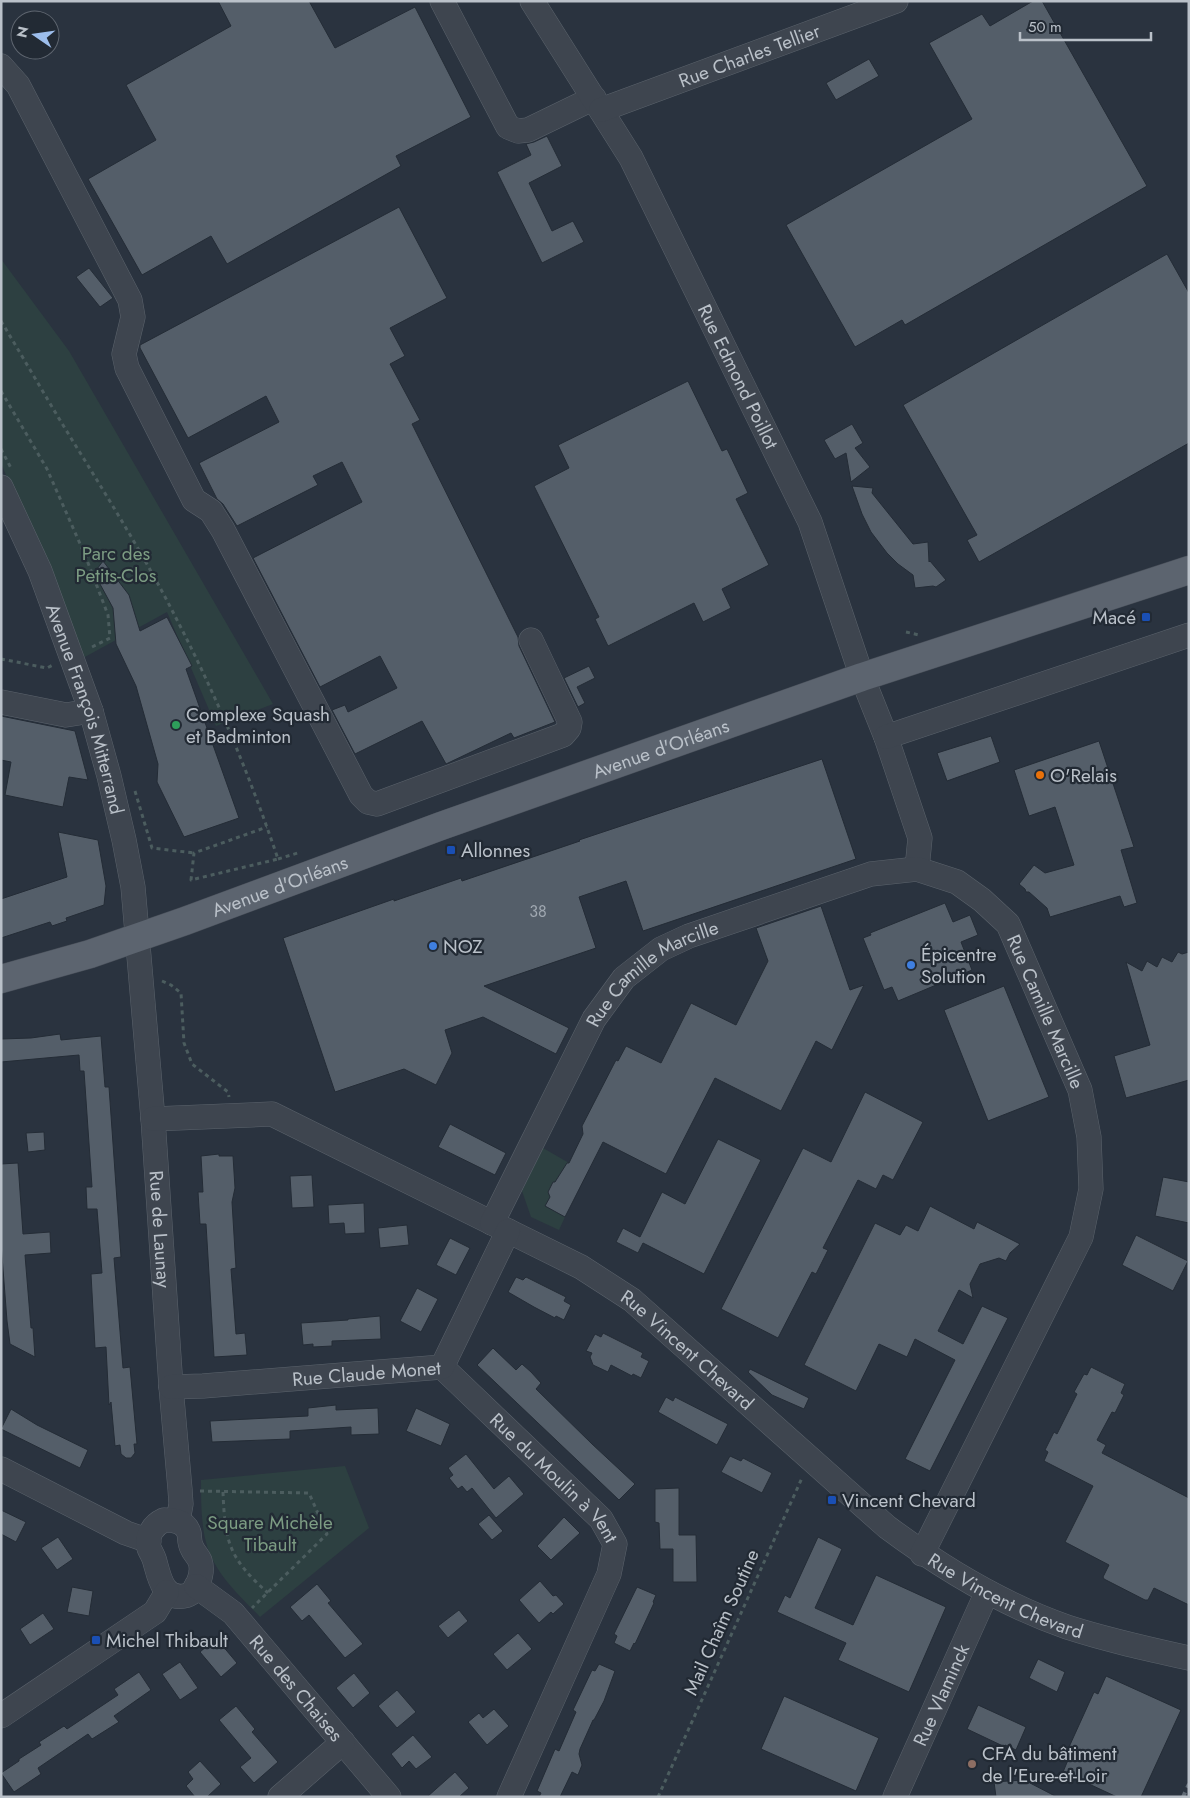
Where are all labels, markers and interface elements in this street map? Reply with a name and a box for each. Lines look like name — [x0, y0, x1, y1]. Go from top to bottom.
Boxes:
north arrow — [10, 10, 60, 60]
scale bar — [1020, 10, 1151, 42]
text: 50 m — [1028, 16, 1062, 38]
street label: Rue Charles Tellier — [675, 17, 824, 94]
text: N — [11, 24, 33, 40]
street label: Rue Edmond Poillot — [691, 300, 785, 454]
park label: Parc des Petits-Clos — [76, 540, 157, 589]
street label: Avenue François Mitterrand — [39, 600, 131, 817]
place label: Macé — [1093, 604, 1136, 631]
marker: Macé — [1140, 611, 1152, 623]
place label: Complexe Squash et Badminton — [186, 701, 330, 750]
street label: Avenue d'Orléans — [589, 712, 733, 785]
marker: Complexe Squash et Badminton — [170, 719, 182, 731]
place label: O'Relais — [1050, 762, 1117, 789]
marker: O'Relais — [1034, 769, 1046, 781]
place label: Allonnes — [461, 837, 530, 864]
marker: Allonnes — [445, 844, 457, 856]
street label: Avenue d'Orléans — [208, 849, 352, 924]
house number: 38 — [529, 900, 547, 923]
street label: Rue Camille Marcille — [579, 914, 722, 1031]
street label: Rue Camille Marcille — [1000, 930, 1091, 1093]
place label: NOZ — [443, 933, 483, 960]
marker: NOZ — [427, 940, 439, 952]
place label: Épicentre Solution — [921, 941, 997, 990]
marker: Épicentre Solution — [905, 959, 917, 971]
street label: Rue de Launay — [142, 1170, 177, 1289]
street label: Rue Vincent Chevard — [615, 1283, 760, 1416]
street label: Rue Claude Monet — [291, 1354, 442, 1393]
street label: Rue du Moulin à Vent — [484, 1407, 625, 1548]
place label: Vincent Chevard — [842, 1487, 976, 1514]
marker: Vincent Chevard — [826, 1494, 838, 1506]
park label: Square Michèle Tibault — [207, 1509, 333, 1558]
street label: Mail Chaîm Soutine — [677, 1545, 766, 1699]
street label: Rue Vincent Chevard — [923, 1547, 1086, 1645]
place label: Michel Thibault — [106, 1627, 228, 1654]
street label: Rue des Chaises — [243, 1629, 349, 1748]
marker: Michel Thibault — [90, 1634, 102, 1646]
street label: Rue Vlaminck — [907, 1639, 976, 1750]
place label: CFA du bâtiment de l'Eure-et-Loir — [982, 1740, 1117, 1789]
marker: CFA du bâtiment de l'Eure-et-Loir — [966, 1758, 978, 1770]

